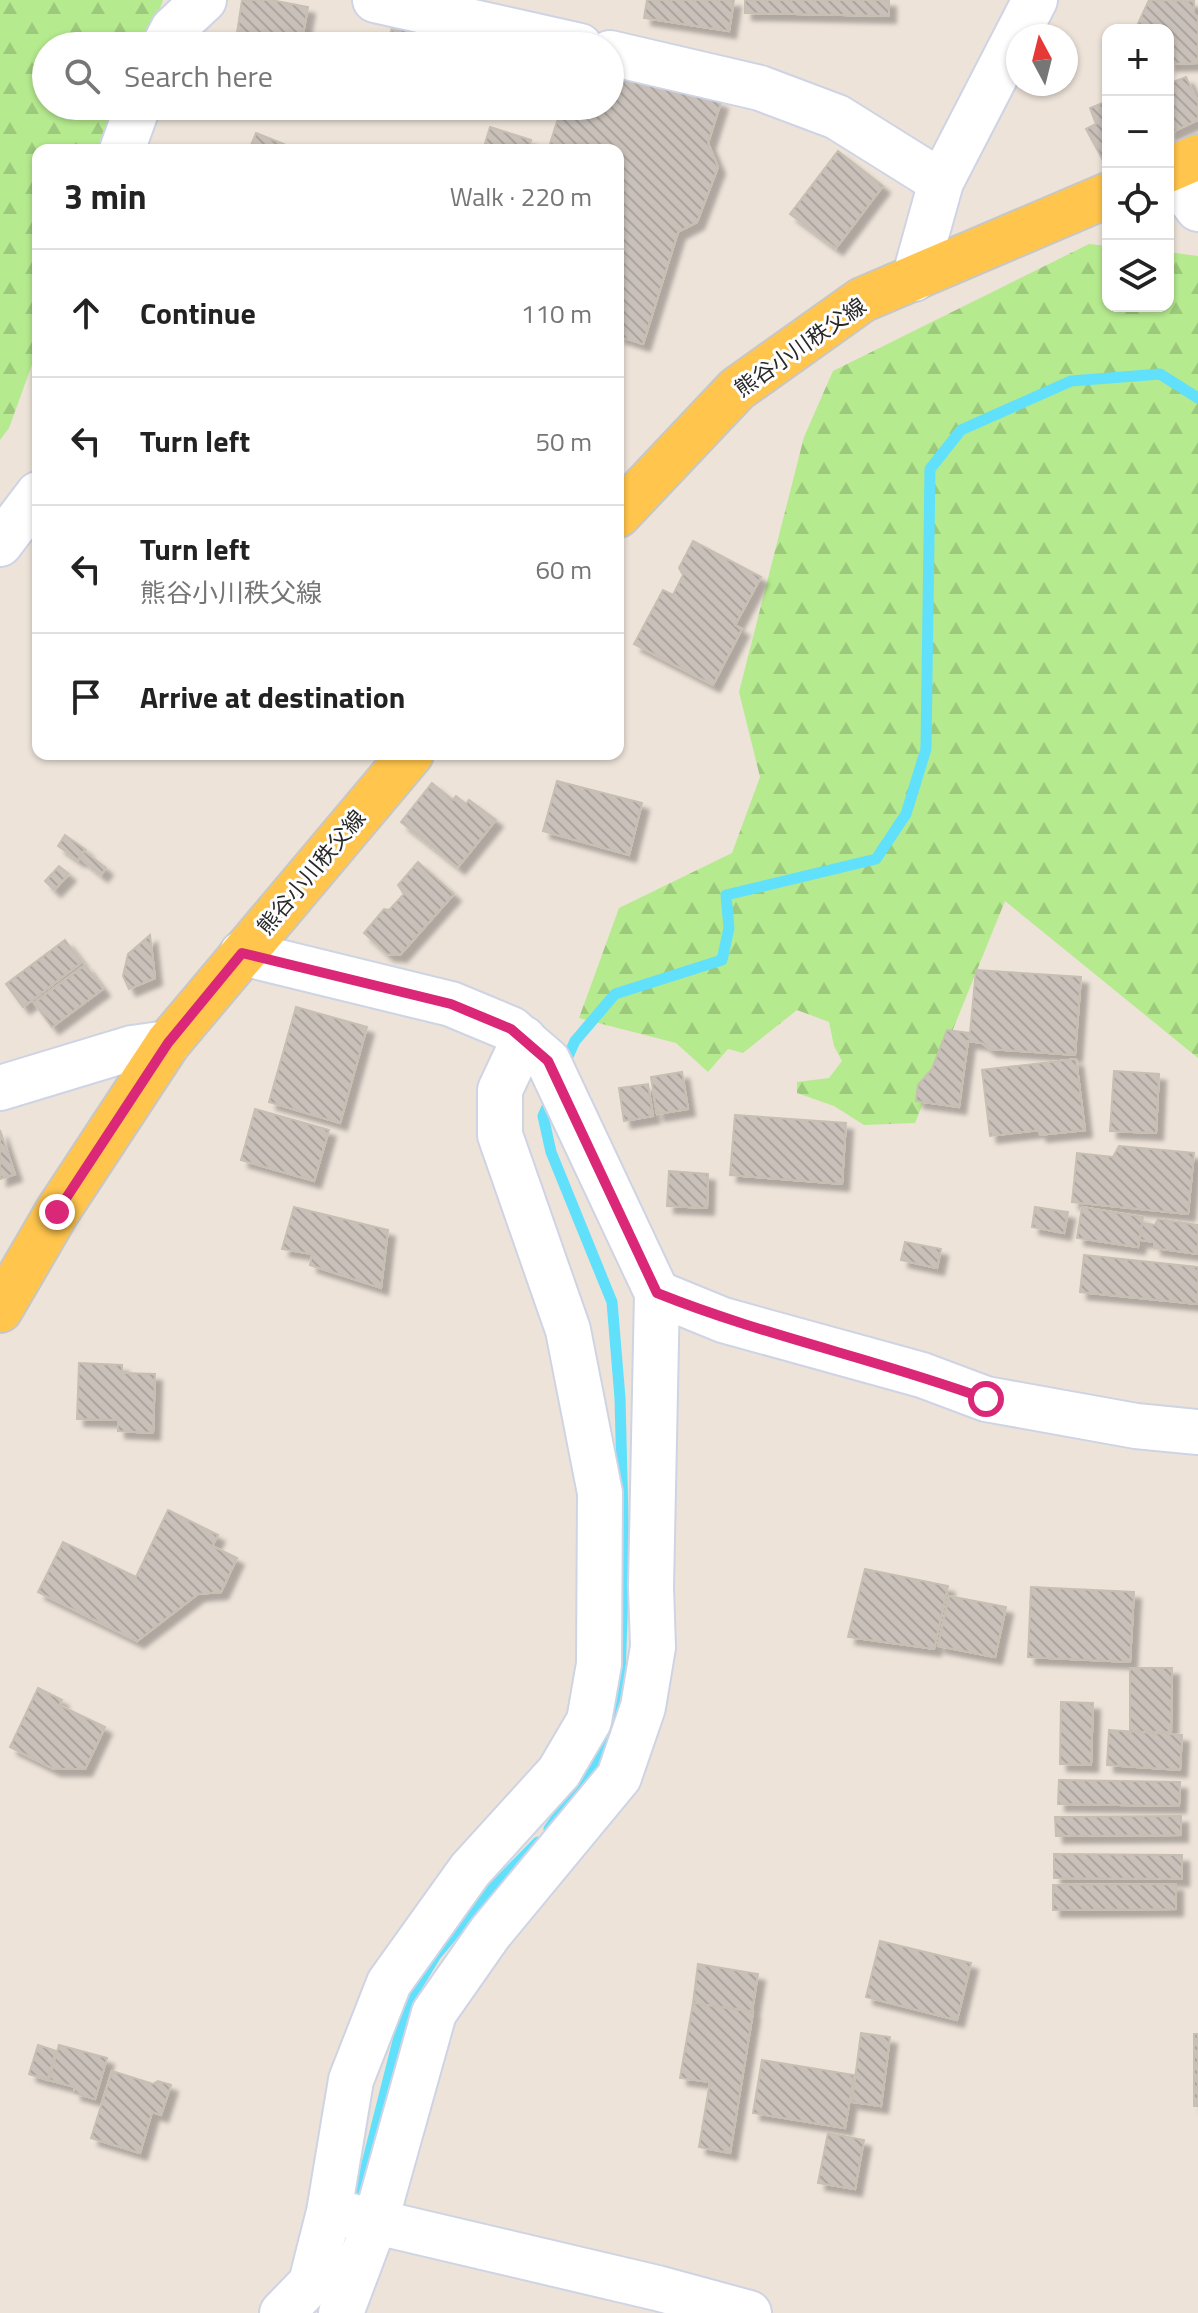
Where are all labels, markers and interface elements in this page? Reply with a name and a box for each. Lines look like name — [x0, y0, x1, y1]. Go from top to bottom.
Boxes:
north arrow — [1006, 24, 1078, 96]
map controls — [1102, 24, 1174, 312]
button: + — [1102, 24, 1174, 96]
search box — [32, 32, 624, 120]
text: Search here — [124, 53, 273, 99]
icon: search — [60, 54, 104, 98]
button: − — [1102, 96, 1174, 168]
button: locate — [1102, 168, 1174, 240]
text: 3 min — [64, 170, 147, 222]
text: Walk · 220 m — [450, 177, 592, 216]
button: layers — [1102, 240, 1174, 312]
street label: 熊谷小川秩父線 — [727, 289, 873, 405]
text: Continue — [140, 290, 256, 336]
icon: ahead — [64, 291, 108, 335]
text: 110 m — [521, 294, 592, 333]
text: Turn left — [140, 418, 250, 464]
icon: left — [64, 419, 108, 463]
text: 50 m — [535, 422, 592, 461]
text: Turn left — [140, 526, 250, 572]
icon: left — [64, 547, 108, 591]
text: 60 m — [535, 550, 592, 589]
text: 熊谷小川秩父線 — [140, 573, 322, 612]
text: Arrive at destination — [140, 674, 405, 720]
icon: arrive — [64, 675, 108, 719]
street label: 熊谷小川秩父線 — [248, 802, 374, 942]
route end — [39, 1194, 75, 1230]
route start — [968, 1381, 1004, 1417]

